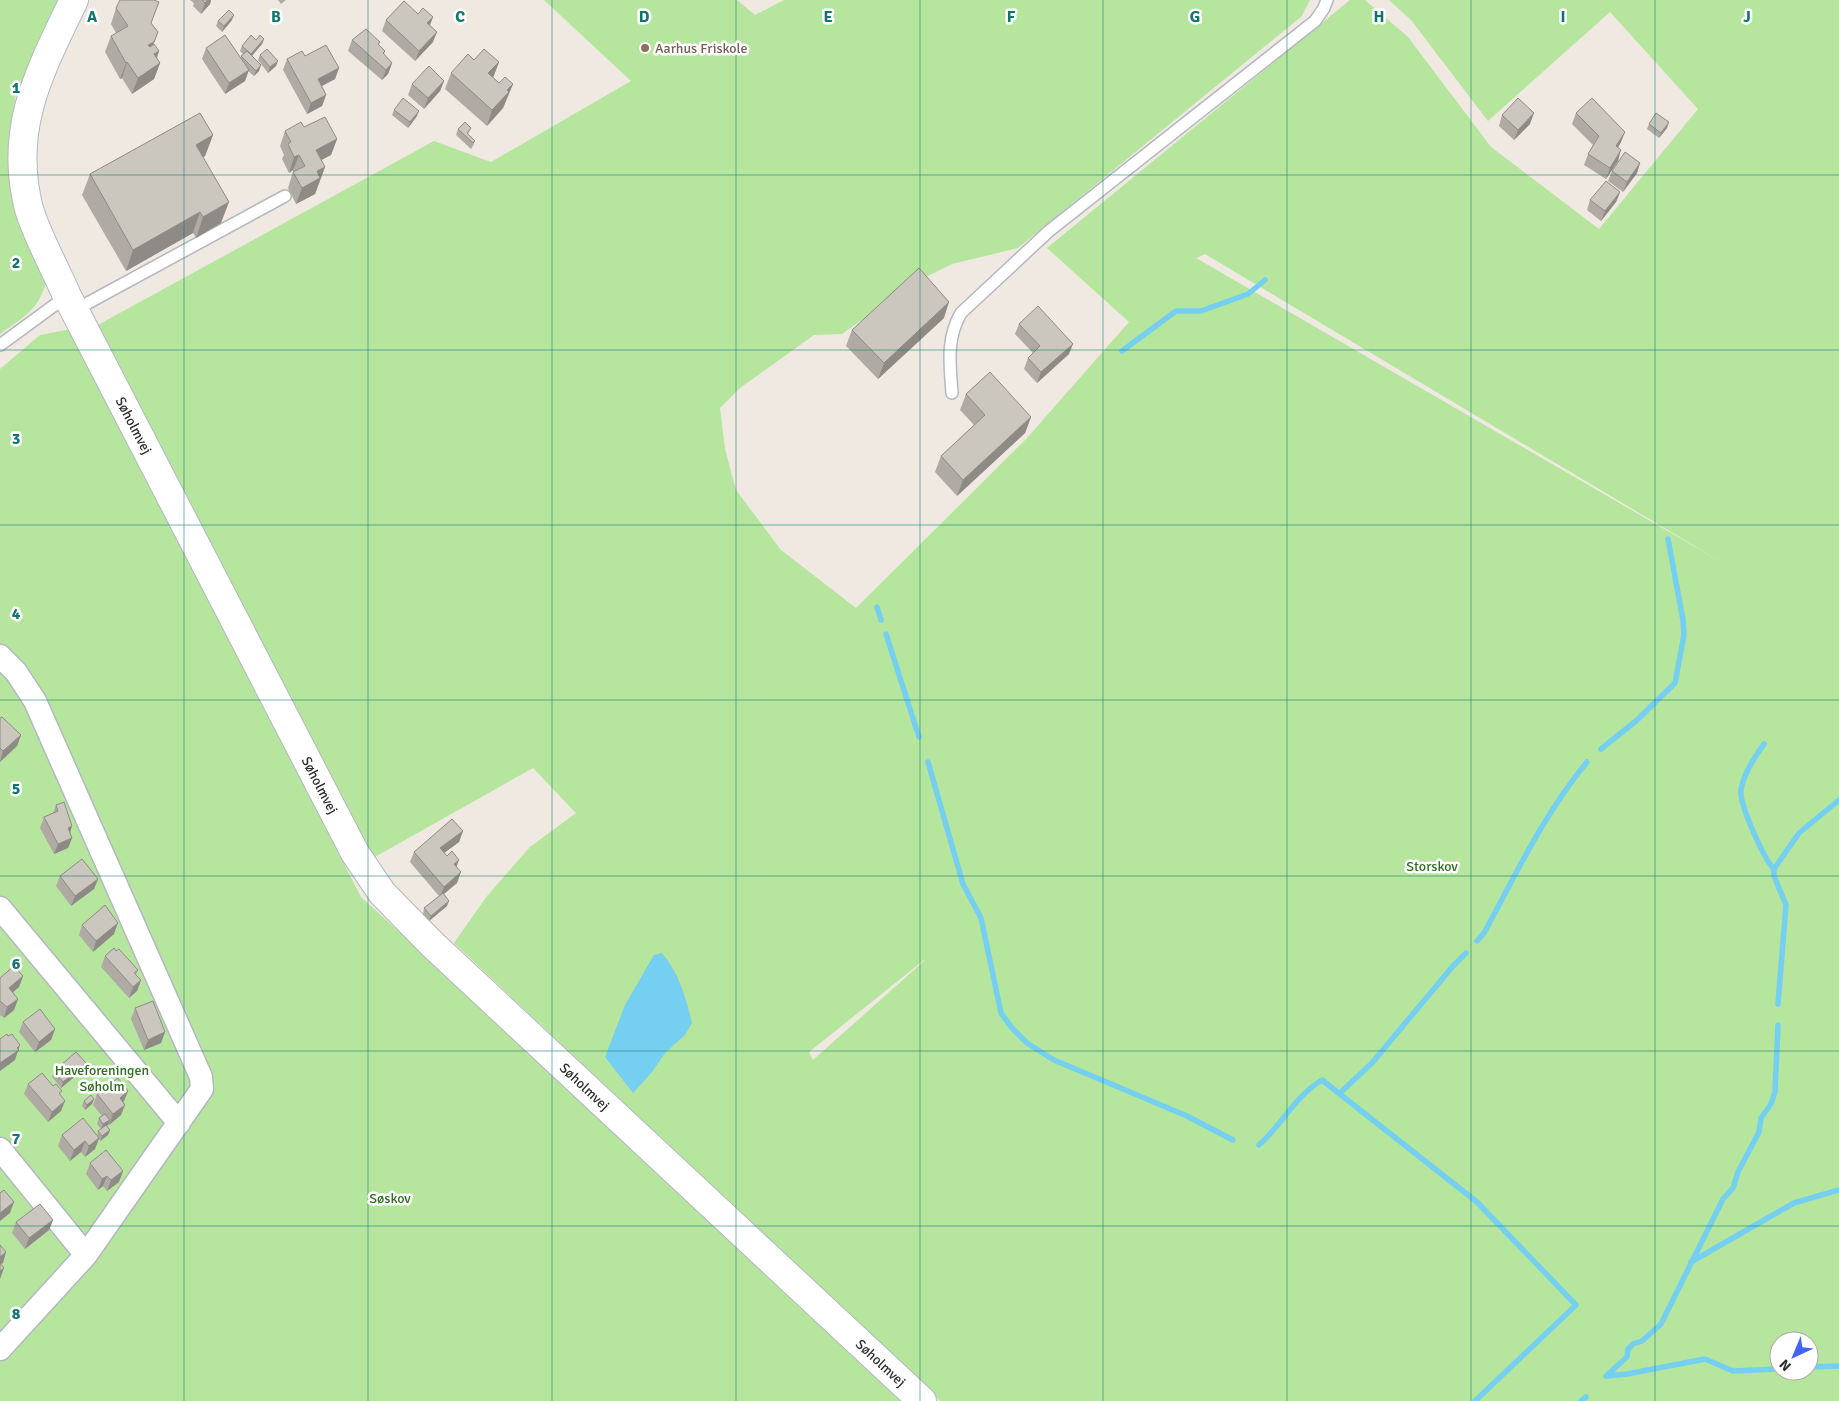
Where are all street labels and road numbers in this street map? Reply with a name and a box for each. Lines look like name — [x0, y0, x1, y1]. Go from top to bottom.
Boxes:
street label: Søholmvej — [112, 394, 156, 457]
street label: Søholmvej — [298, 754, 342, 817]
street label: Søholmvej — [556, 1059, 613, 1114]
street label: Søholmvej — [852, 1335, 909, 1390]

